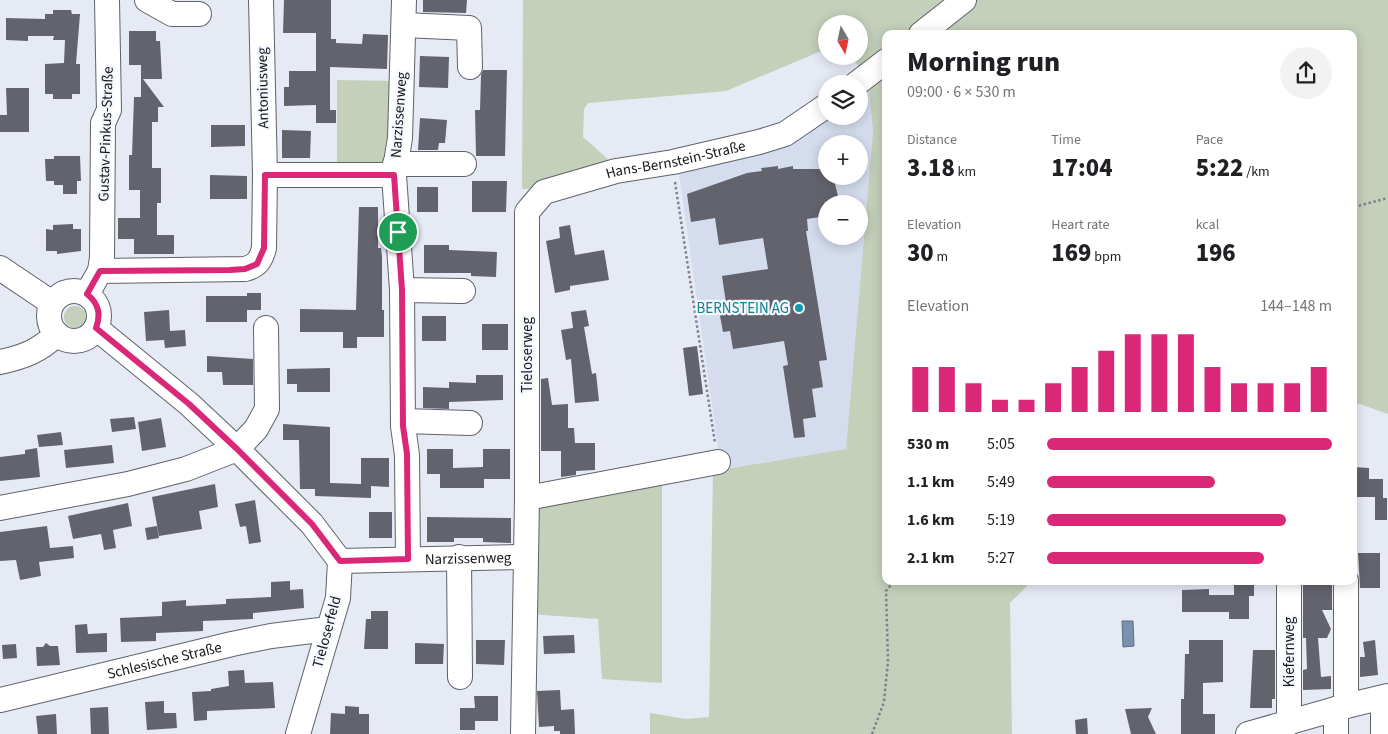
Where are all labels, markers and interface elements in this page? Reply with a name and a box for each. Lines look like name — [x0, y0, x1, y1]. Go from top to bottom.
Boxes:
north arrow — [818, 15, 868, 65]
map controls — [818, 15, 868, 245]
text: Morning run — [907, 42, 1060, 82]
street label: Antoniusweg — [252, 47, 274, 129]
button: share — [1280, 47, 1332, 99]
street label: Gustav-Pinkus-Straße — [93, 66, 119, 202]
street label: Narzissenweg — [386, 71, 413, 159]
button: layers — [818, 75, 868, 125]
text: 09:00 · 6 × 530 m — [907, 81, 1016, 103]
text: Distance — [907, 130, 957, 150]
text: Time — [1051, 130, 1081, 150]
text: Pace — [1196, 130, 1223, 150]
street label: Hans-Bernstein-Straße — [603, 135, 748, 184]
button: + — [818, 135, 868, 185]
text: 3.18 — [907, 150, 955, 186]
text: 17:04 — [1051, 150, 1112, 186]
text: 5:22 — [1196, 150, 1243, 186]
text: km — [955, 162, 976, 182]
text: /km — [1243, 162, 1270, 182]
button: − — [818, 195, 868, 245]
pin — [377, 211, 419, 253]
text: Elevation — [907, 215, 962, 235]
text: Heart rate — [1051, 215, 1110, 235]
text: kcal — [1196, 215, 1219, 235]
icon: arrive — [384, 218, 412, 246]
text: 30 — [907, 235, 934, 271]
text: 169 — [1051, 235, 1091, 271]
text: 196 — [1196, 235, 1236, 271]
text: m — [934, 247, 948, 267]
text: bpm — [1091, 247, 1121, 267]
text: Elevation — [907, 295, 969, 317]
text: 144–148 m — [1260, 295, 1332, 317]
place label: BERNSTEIN AG — [696, 298, 789, 319]
marker: BERNSTEIN AG — [793, 302, 805, 314]
street label: Tieloserweg — [517, 317, 538, 393]
text: 530 m — [907, 433, 949, 455]
text: 5:05 — [987, 433, 1015, 455]
text: 1.1 km — [907, 471, 954, 493]
text: 5:49 — [987, 471, 1015, 493]
text: 1.6 km — [907, 509, 954, 531]
text: 5:19 — [987, 509, 1015, 531]
street label: Narzissenweg — [425, 547, 512, 570]
text: 2.1 km — [907, 547, 954, 569]
text: 5:27 — [987, 547, 1015, 569]
street label: Tieloserfeld — [307, 594, 347, 670]
street label: Kiefernweg — [1279, 616, 1300, 687]
street label: Schlesische Straße — [105, 636, 224, 684]

